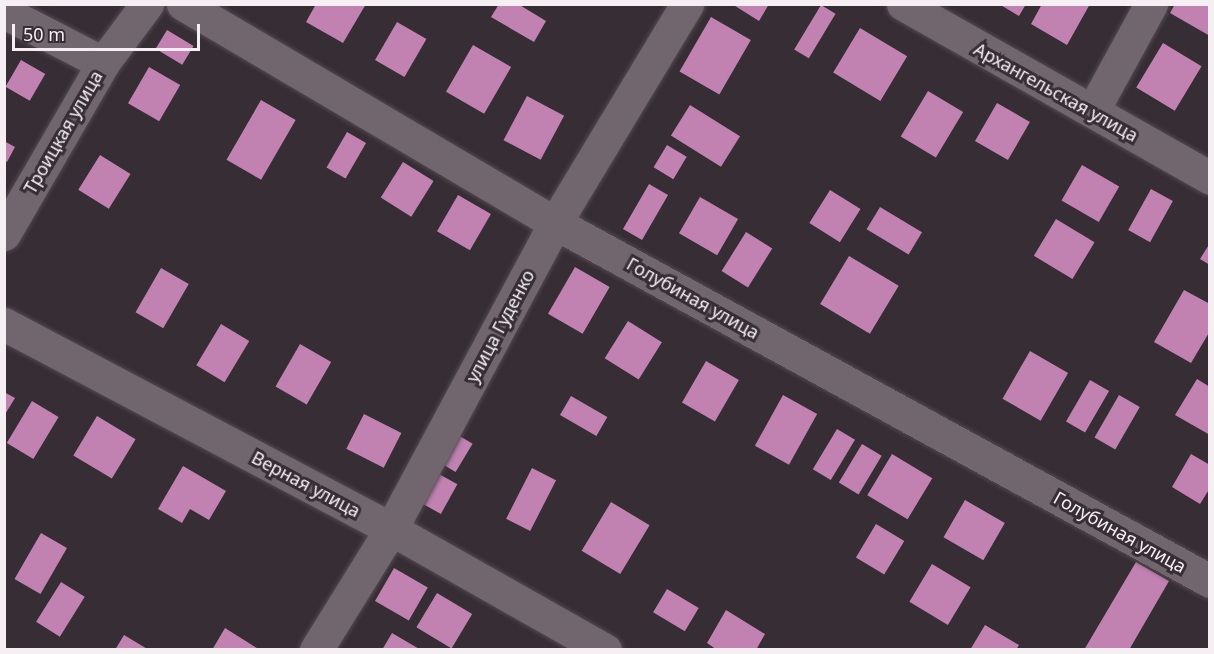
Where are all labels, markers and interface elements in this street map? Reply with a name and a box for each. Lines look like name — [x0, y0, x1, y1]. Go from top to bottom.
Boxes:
scale bar — [15, 12, 202, 50]
text: 50 m — [23, 22, 65, 46]
street label: Архангельская улица — [970, 38, 1142, 146]
street label: Троицкая улица — [19, 67, 107, 197]
street label: Голубиная улица — [623, 253, 763, 343]
street label: улица Гуденко — [461, 266, 539, 386]
street label: Верная улица — [248, 446, 364, 522]
street label: Голубиная улица — [1050, 487, 1190, 577]

